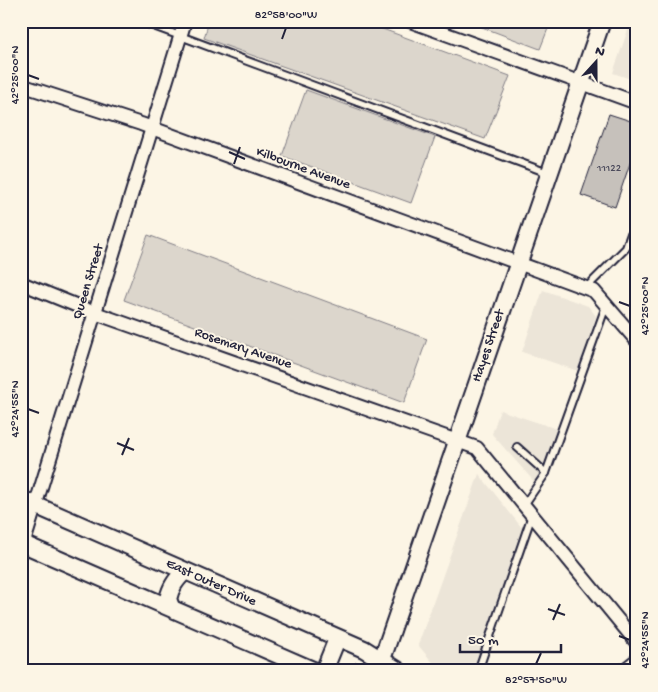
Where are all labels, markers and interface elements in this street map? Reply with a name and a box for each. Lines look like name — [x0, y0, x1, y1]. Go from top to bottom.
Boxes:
text: 82°58'00"W — [255, 9, 317, 23]
north arrow — [570, 38, 620, 88]
text: N — [592, 43, 607, 62]
text: 42°25'00"N — [9, 46, 23, 104]
street label: Kilbourne Avenue — [253, 144, 353, 194]
house number: 11122 — [596, 163, 622, 175]
street label: Queen Street — [70, 241, 109, 322]
text: 42°25'00"N — [639, 277, 653, 335]
street label: Hayes Street — [469, 306, 510, 385]
street label: Rosemary Avenue — [192, 324, 295, 374]
text: 42°24'55"N — [9, 380, 23, 438]
street label: East Outer Drive — [163, 555, 260, 611]
text: 42°24'55"N — [639, 611, 653, 669]
scale bar — [460, 622, 562, 654]
text: 50 m — [468, 632, 499, 650]
text: 82°57'50"W — [505, 674, 567, 688]

